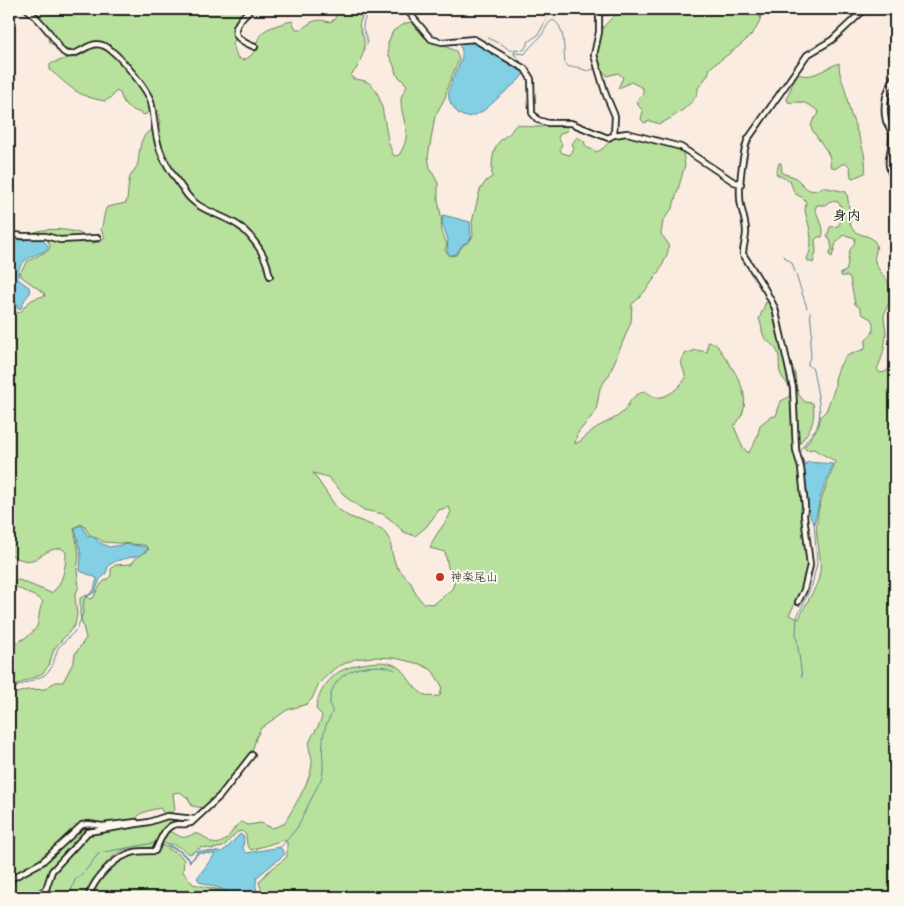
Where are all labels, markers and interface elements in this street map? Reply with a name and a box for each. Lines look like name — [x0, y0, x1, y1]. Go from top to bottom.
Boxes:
district label: 身内 — [833, 207, 861, 224]
place label: 神楽尾山 — [450, 570, 498, 585]
marker: 神楽尾山 — [434, 571, 446, 583]

